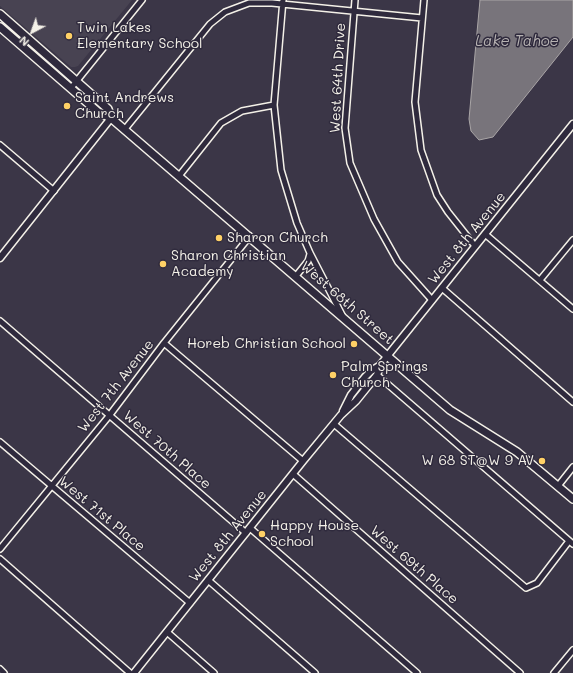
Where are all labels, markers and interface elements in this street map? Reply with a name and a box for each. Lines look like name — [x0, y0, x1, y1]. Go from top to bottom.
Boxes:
north arrow — [12, 12, 52, 52]
place label: Twin Lakes Elementary School — [77, 20, 203, 52]
street label: West 64th Drive — [327, 22, 349, 134]
marker: Twin Lakes Elementary School — [64, 31, 74, 41]
water label: Lake Tahoe — [475, 32, 559, 50]
text: N — [16, 33, 32, 50]
place label: Saint Andrews Church — [75, 90, 174, 122]
marker: Saint Andrews Church — [62, 101, 72, 111]
street label: West 8th Avenue — [425, 188, 509, 288]
place label: Sharon Church — [227, 230, 328, 246]
marker: Sharon Church — [214, 233, 224, 243]
place label: Sharon Christian Academy — [171, 248, 286, 280]
street label: West 68th Street — [297, 258, 397, 348]
marker: Sharon Christian Academy — [158, 259, 168, 269]
street label: West 7th Avenue — [75, 336, 157, 436]
place label: Horeb Christian School — [187, 336, 346, 352]
marker: Horeb Christian School — [349, 339, 359, 349]
place label: Palm Springs Church — [341, 359, 428, 392]
marker: Palm Springs Church — [328, 370, 338, 380]
street label: West 70th Place — [120, 407, 214, 493]
place label: W 68 ST@W 9 AV — [422, 453, 534, 469]
marker: W 68 ST@W 9 AV — [537, 456, 547, 466]
street label: West 71st Place — [55, 473, 149, 555]
street label: West 8th Avenue — [186, 486, 270, 586]
place label: Happy House School — [270, 518, 359, 550]
street label: West 69th Place — [366, 522, 462, 608]
marker: Happy House School — [257, 529, 267, 539]

